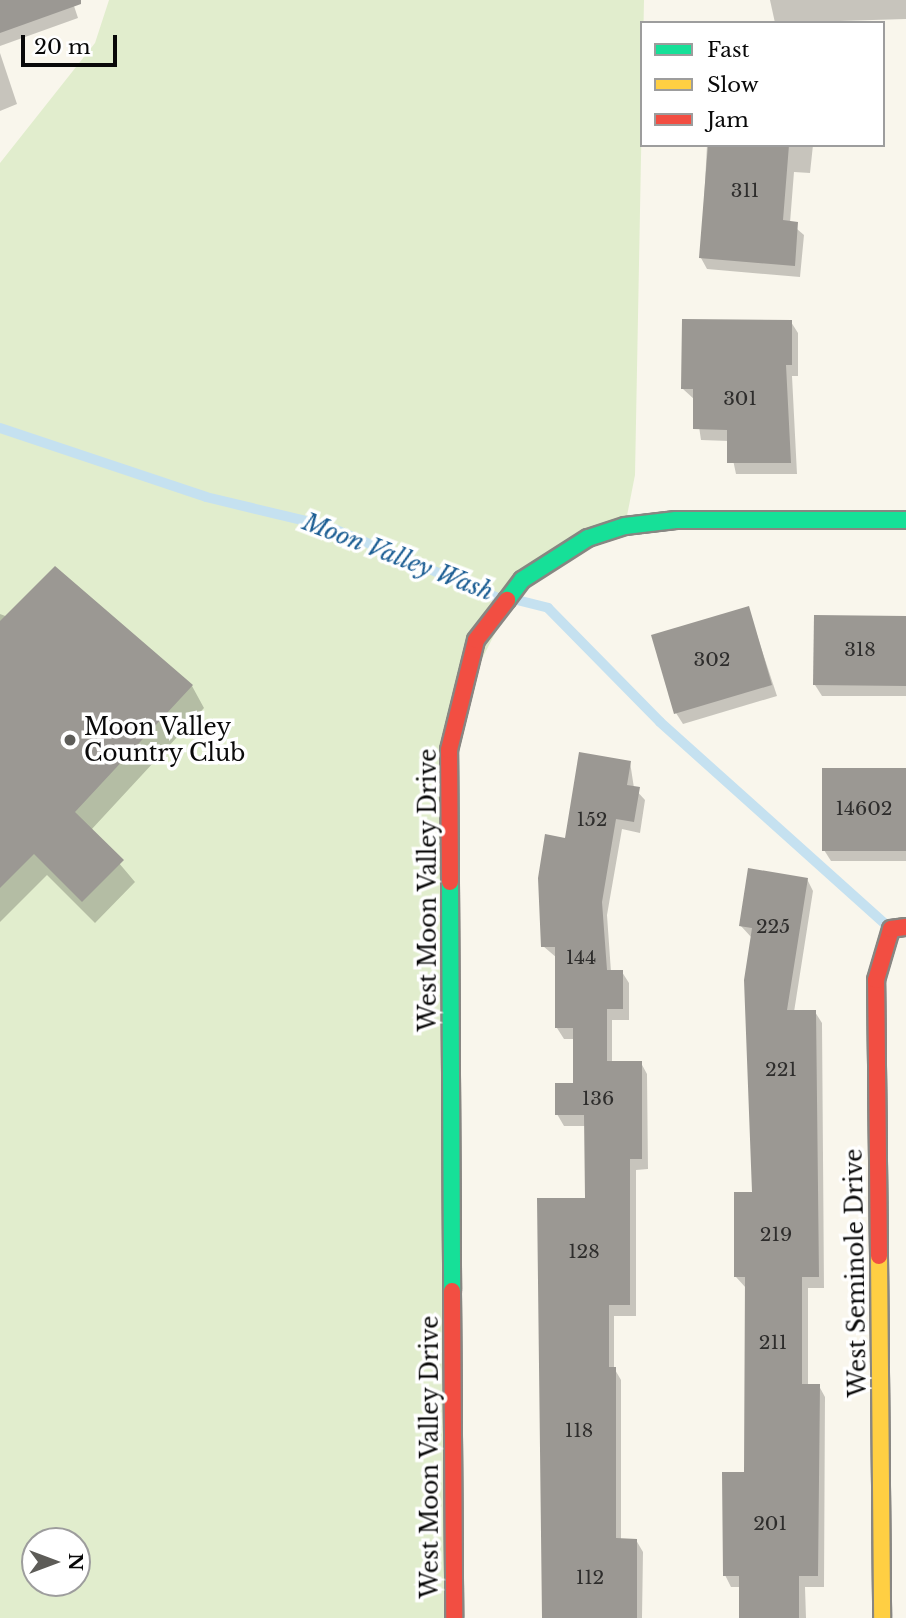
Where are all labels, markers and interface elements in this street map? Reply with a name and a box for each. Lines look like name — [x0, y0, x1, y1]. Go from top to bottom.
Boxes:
scale bar — [24, 21, 121, 65]
legend — [640, 21, 885, 147]
text: 20 m — [34, 34, 91, 60]
text: Fast — [707, 37, 749, 63]
text: Slow — [707, 72, 759, 98]
text: Jam — [707, 107, 749, 133]
house number: 311 — [731, 180, 759, 202]
house number: 301 — [723, 388, 757, 410]
water label: Moon Valley Wash — [298, 507, 498, 607]
house number: 318 — [844, 639, 876, 661]
house number: 302 — [694, 649, 730, 671]
place label: Moon Valley Country Club — [84, 713, 246, 767]
marker: Moon Valley Country Club — [62, 732, 78, 748]
street label: West Moon Valley Drive — [414, 748, 442, 1032]
house number: 14602 — [835, 798, 893, 820]
house number: 152 — [577, 809, 607, 831]
house number: 225 — [756, 916, 790, 938]
house number: 144 — [566, 947, 596, 969]
house number: 221 — [765, 1059, 797, 1081]
house number: 136 — [582, 1088, 614, 1110]
street label: West Seminole Drive — [840, 1148, 872, 1398]
house number: 219 — [760, 1224, 792, 1246]
house number: 128 — [568, 1241, 600, 1263]
street label: West Moon Valley Drive — [416, 1315, 444, 1599]
house number: 211 — [759, 1332, 787, 1354]
house number: 118 — [565, 1420, 593, 1442]
house number: 201 — [753, 1513, 787, 1535]
north arrow — [21, 1527, 91, 1597]
text: N — [64, 1553, 87, 1571]
house number: 112 — [576, 1567, 604, 1589]

